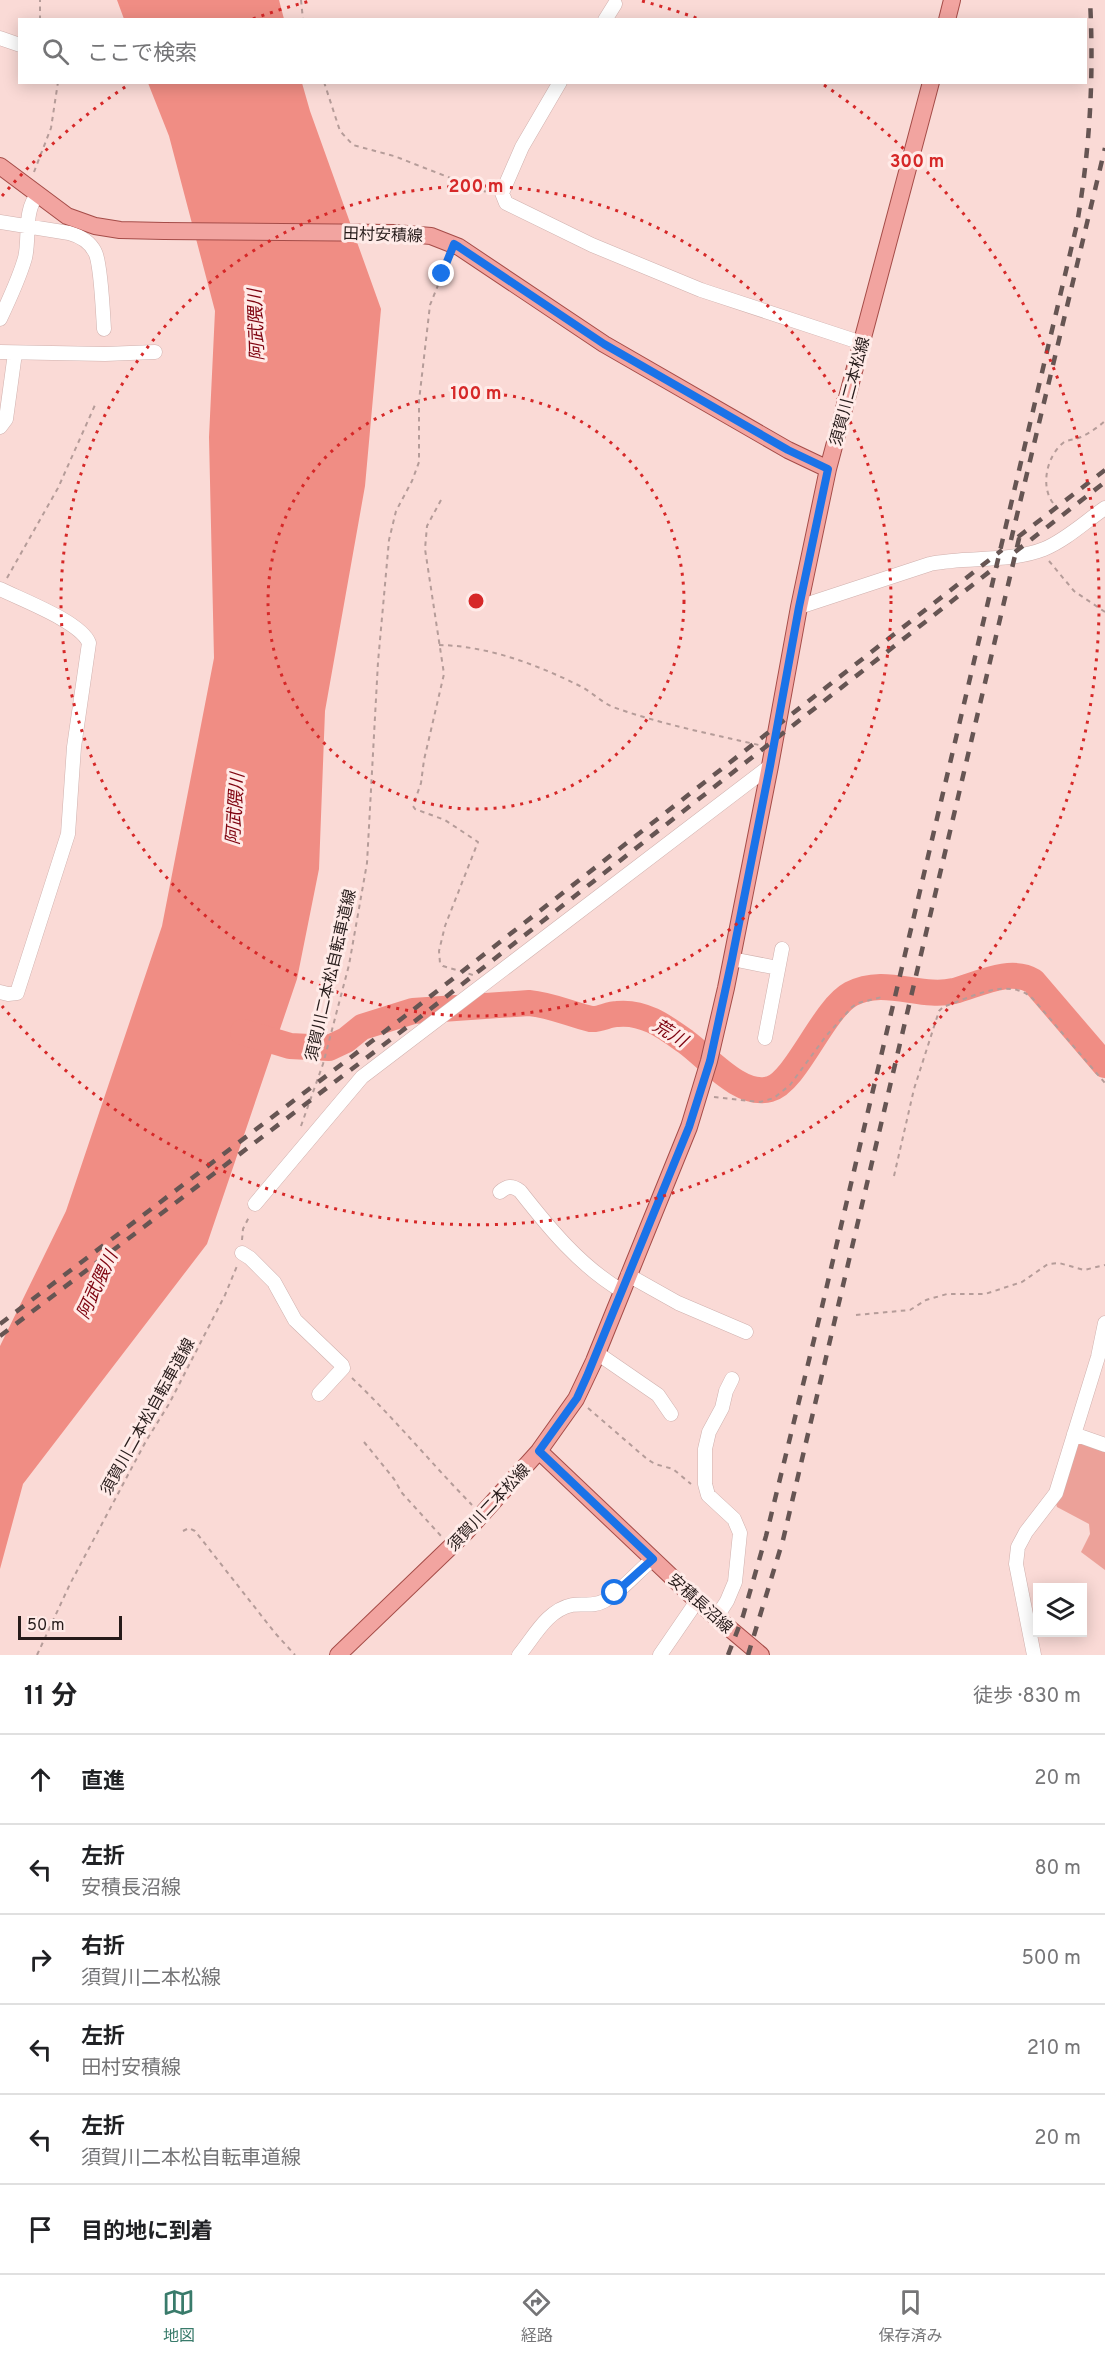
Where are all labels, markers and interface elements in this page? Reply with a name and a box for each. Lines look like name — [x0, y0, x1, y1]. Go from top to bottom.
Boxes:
search box — [18, 18, 1087, 84]
icon: search — [39, 35, 72, 68]
text: ここで検索 — [87, 41, 197, 68]
text: 300 m — [890, 151, 944, 174]
text: 200 m — [448, 176, 504, 199]
street label: 田村安積線 — [343, 225, 423, 247]
route end — [428, 260, 454, 286]
water label: 阿武隈川 — [245, 287, 270, 361]
street label: 須賀川二本松線 — [827, 335, 875, 448]
text: 100 m — [450, 383, 502, 406]
centre of rings — [466, 591, 486, 611]
water label: 阿武隈川 — [223, 770, 251, 846]
street label: 須賀川二本松自転車道線 — [302, 887, 361, 1063]
water label: 荒川 — [648, 1015, 692, 1054]
water label: 阿武隈川 — [73, 1246, 125, 1323]
street label: 須賀川二本松自転車道線 — [97, 1335, 200, 1499]
street label: 須賀川二本松線 — [444, 1461, 535, 1556]
street label: 安積長沼線 — [663, 1570, 736, 1639]
route start — [601, 1579, 627, 1605]
map controls — [1033, 1583, 1087, 1637]
button: layers — [1033, 1583, 1087, 1637]
scale bar — [18, 1613, 122, 1640]
text: 50 m — [27, 1616, 65, 1636]
text: 11 分 — [24, 1681, 77, 1714]
text: 徒歩 · 830 m — [973, 1684, 1081, 1710]
icon: ahead — [24, 1763, 57, 1796]
text: 20 m — [1034, 1766, 1081, 1792]
text: 直進 — [81, 1769, 125, 1796]
text: 左折 — [81, 1844, 125, 1871]
icon: left — [24, 1853, 57, 1886]
text: 80 m — [1035, 1856, 1081, 1882]
text: 安積長沼線 — [81, 1876, 181, 1902]
text: 右折 — [81, 1934, 125, 1961]
icon: right — [24, 1943, 57, 1976]
text: 500 m — [1021, 1946, 1081, 1972]
text: 須賀川二本松線 — [81, 1966, 221, 1992]
text: 左折 — [81, 2024, 125, 2051]
icon: left — [24, 2033, 57, 2066]
text: 210 m — [1027, 2036, 1081, 2062]
text: 田村安積線 — [81, 2056, 181, 2082]
text: 左折 — [81, 2114, 125, 2141]
icon: left — [24, 2123, 57, 2156]
text: 20 m — [1034, 2126, 1081, 2152]
text: 須賀川二本松自転車道線 — [81, 2146, 301, 2172]
icon: arrive — [24, 2213, 57, 2246]
text: 目的地に到着 — [81, 2219, 213, 2246]
tab: 地図 — [162, 2286, 195, 2347]
tab: 経路 — [520, 2286, 553, 2347]
tab: 保存済み — [878, 2286, 942, 2347]

